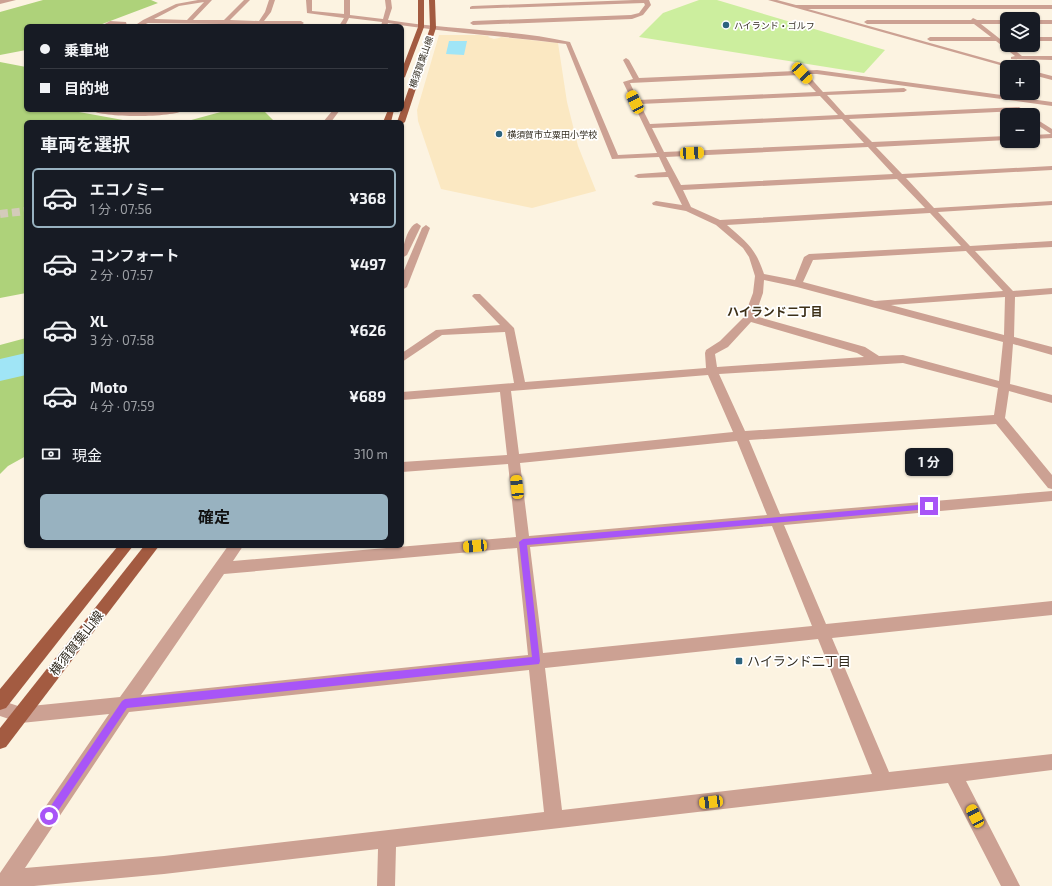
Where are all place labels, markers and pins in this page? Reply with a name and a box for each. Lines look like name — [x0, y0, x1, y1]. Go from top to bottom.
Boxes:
marker: ハイランド・ゴルフ — [721, 20, 731, 30]
place label: ハイランド・ゴルフ — [734, 20, 815, 31]
marker: 横須賀市立粟田小学校 — [494, 129, 504, 139]
place label: 横須賀市立粟田小学校 — [507, 129, 597, 140]
place label: ハイランド二丁目 — [747, 653, 851, 669]
marker: ハイランド二丁目 — [734, 656, 744, 666]

